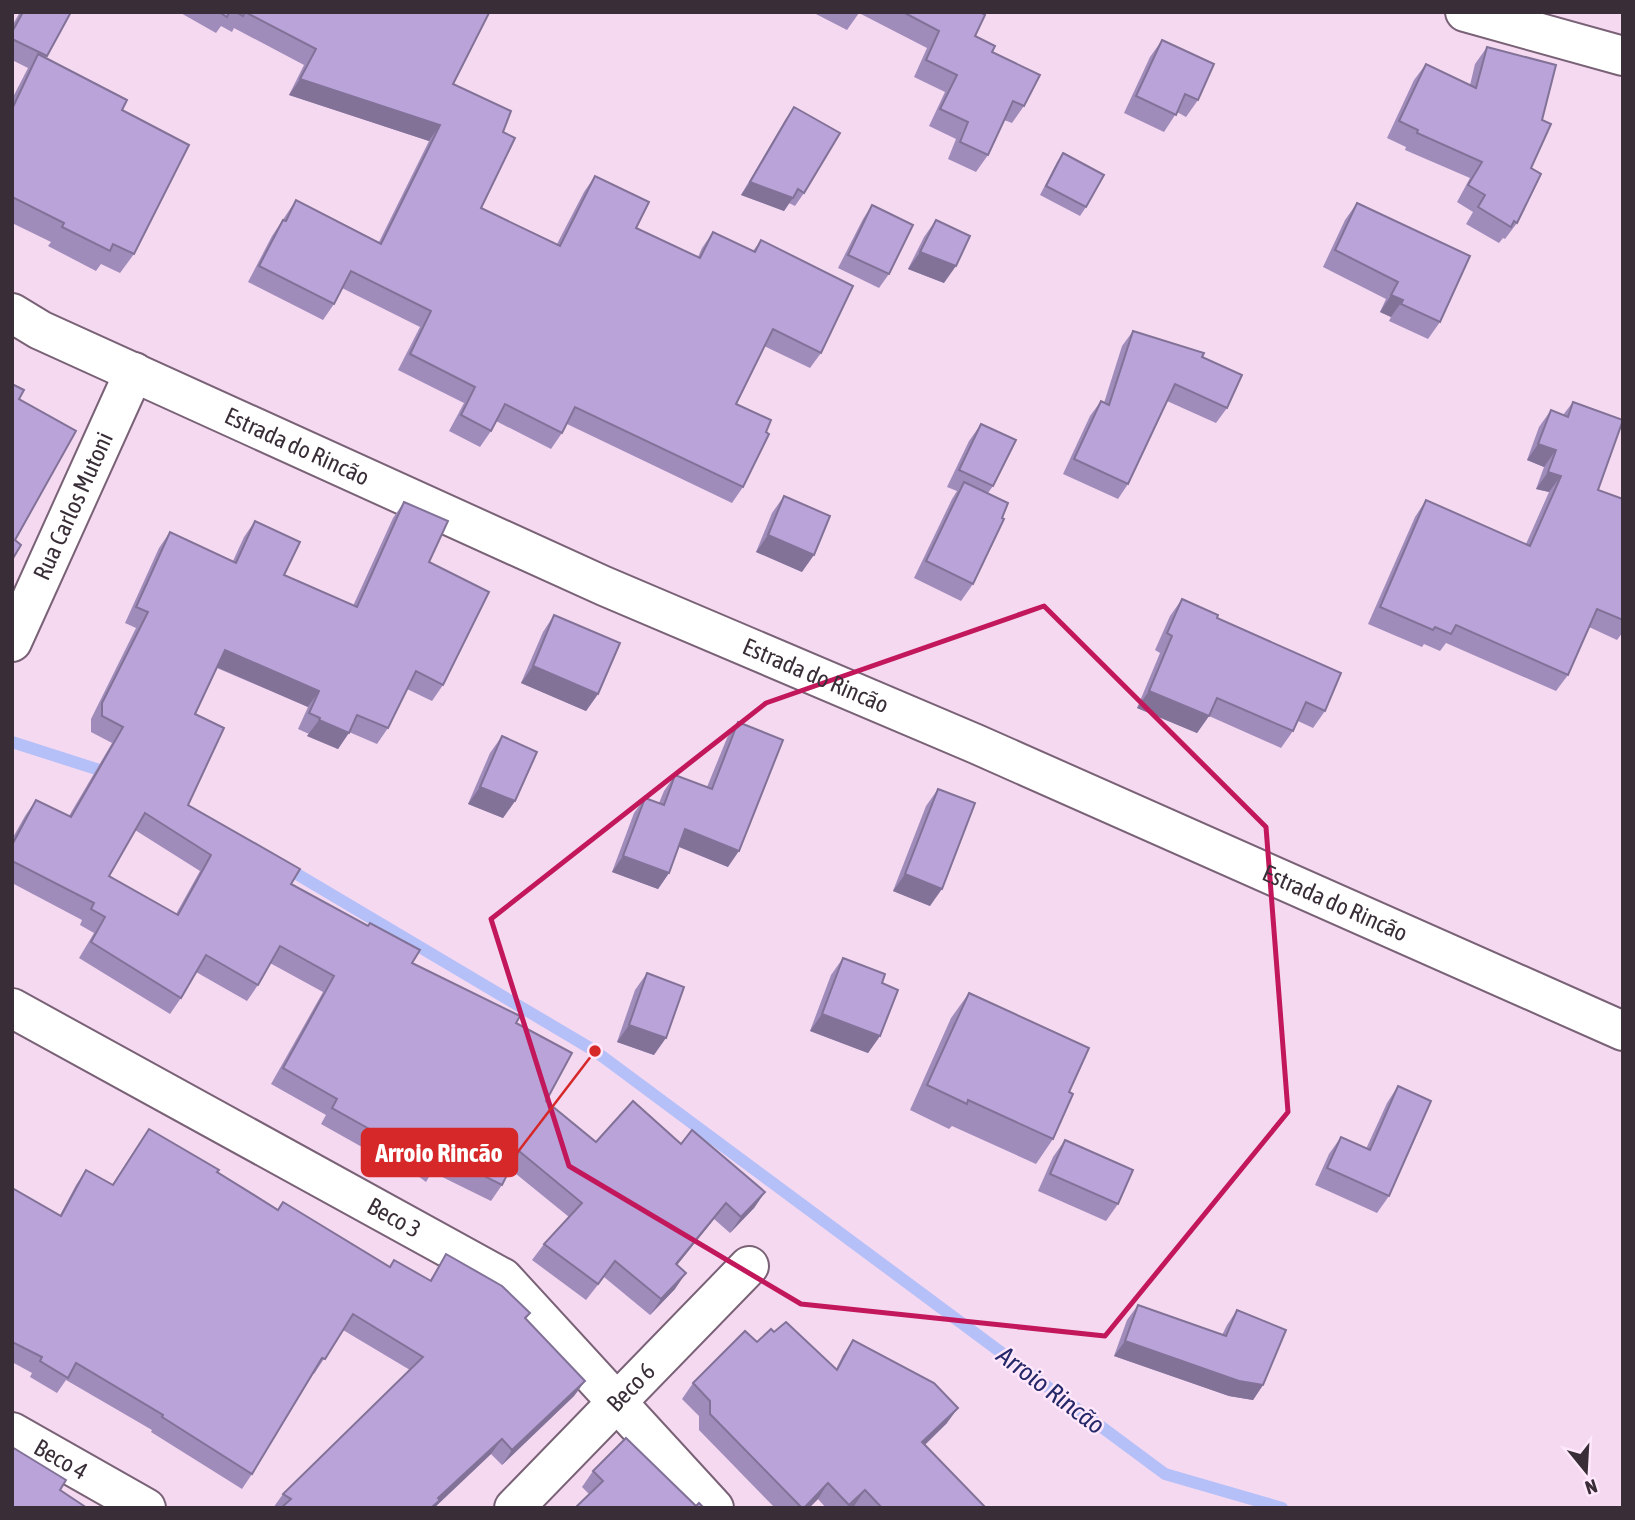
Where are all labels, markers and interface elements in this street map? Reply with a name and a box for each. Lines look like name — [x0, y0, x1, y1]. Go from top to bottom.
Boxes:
street label: Estrada do Rincão — [221, 402, 374, 491]
street label: Rua Carlos Mutoni — [28, 428, 118, 584]
street label: Estrada do Rincão — [739, 633, 893, 718]
street label: Estrada do Rincão — [1259, 859, 1412, 947]
callout: Arroio Rincão — [362, 1129, 517, 1176]
text: Arroio Rincão — [374, 1138, 503, 1168]
street label: Beco 3 — [363, 1192, 426, 1243]
water label: Arroio Rincão — [991, 1339, 1111, 1440]
street label: Beco 6 — [601, 1357, 660, 1417]
street label: Beco 4 — [30, 1433, 92, 1485]
north arrow — [1551, 1436, 1621, 1506]
text: N — [1583, 1475, 1600, 1499]

